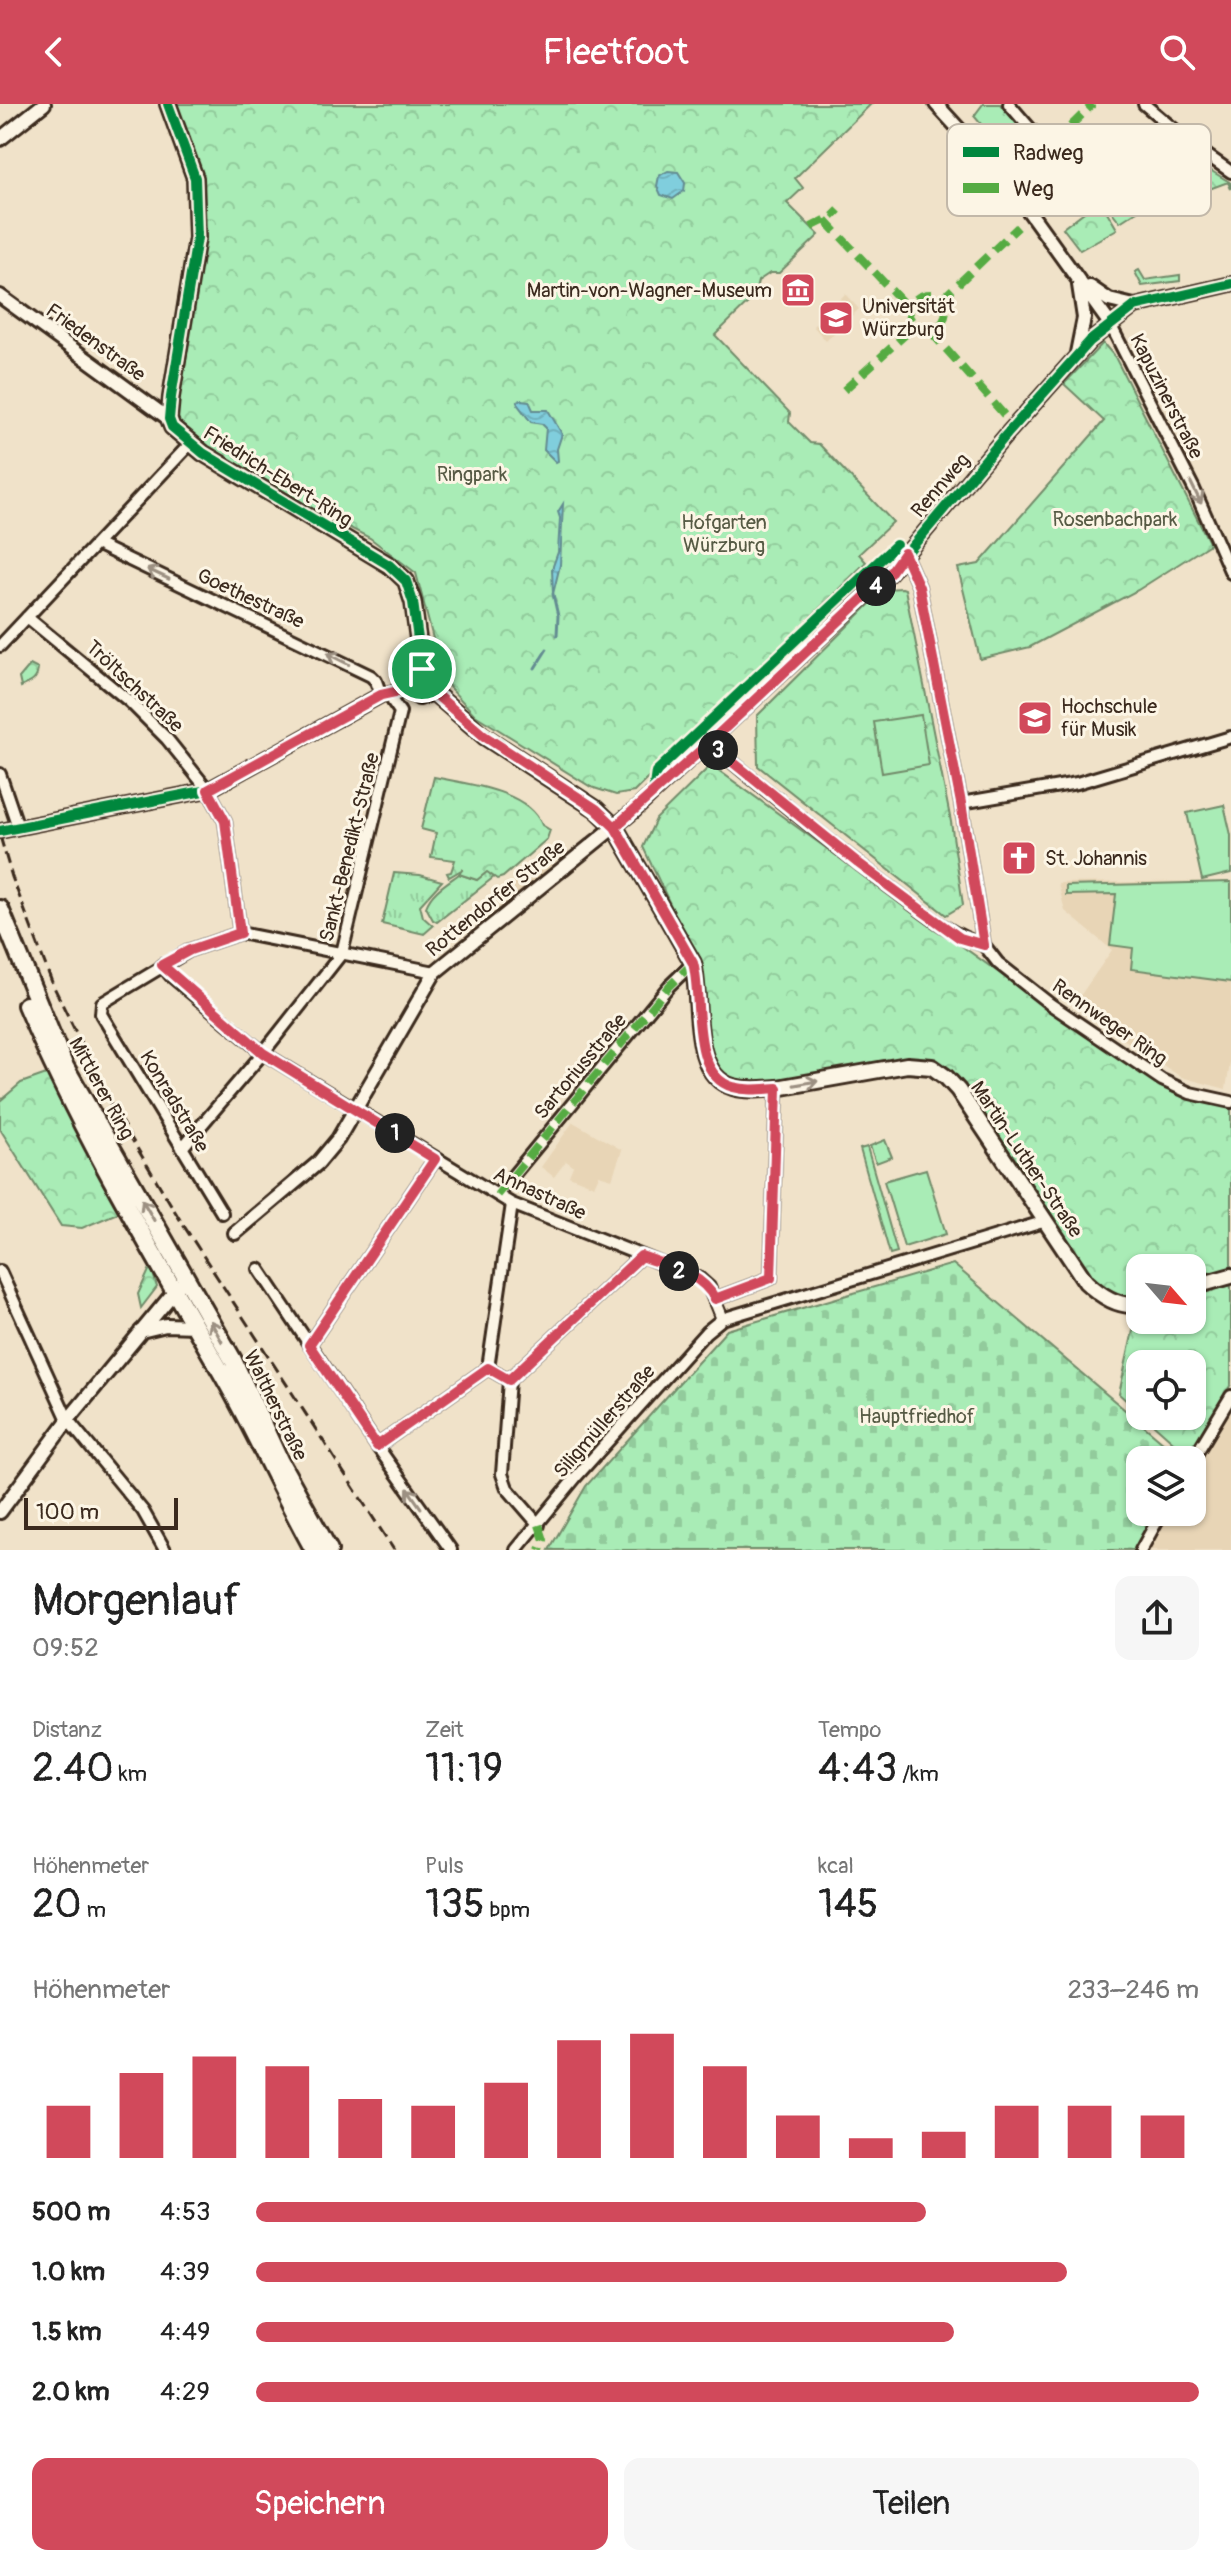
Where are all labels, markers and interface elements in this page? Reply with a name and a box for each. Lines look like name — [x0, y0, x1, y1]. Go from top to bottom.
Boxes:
icon: back — [32, 30, 76, 74]
text: Fleetfoot — [543, 30, 688, 75]
icon: search — [1155, 30, 1199, 74]
legend — [947, 124, 1211, 216]
text: Radweg — [1013, 139, 1084, 167]
text: Weg — [1013, 175, 1054, 203]
museum icon: Martin-von-Wagner-Museum — [779, 271, 817, 309]
place label: Martin-von-Wagner-Museum — [527, 278, 772, 303]
place label: Universität Würzburg — [862, 294, 956, 342]
street label: Friedenstraße — [41, 298, 151, 387]
school or university icon: Universität Würzburg — [817, 299, 855, 337]
street label: Kapuzinerstraße — [1124, 329, 1209, 463]
street label: Friedrich-Ebert-Ring — [198, 420, 357, 532]
street label: Rennweg — [906, 448, 975, 523]
park label: Ringpark — [437, 462, 508, 487]
one-way arrow — [1189, 481, 1204, 504]
park label: Rosenbachpark — [1053, 507, 1178, 532]
park label: Hofgarten Würzburg — [681, 510, 767, 558]
street label: Goethestraße — [193, 563, 308, 634]
one-way arrow — [146, 566, 170, 581]
pin: 4 — [856, 566, 896, 606]
text: 4 — [870, 572, 882, 600]
street label: Tröltschstraße — [81, 635, 189, 738]
pin — [388, 635, 456, 703]
icon: arrive — [400, 647, 444, 691]
one-way arrow — [326, 650, 350, 666]
place label: Hochschule für Musik — [1061, 694, 1157, 742]
school or university icon: Hochschule für Musik — [1016, 699, 1054, 737]
pin: 3 — [698, 730, 738, 770]
text: 3 — [712, 736, 724, 764]
street label: Sankt-Benedikt-Straße — [314, 750, 385, 944]
street label: Rottendorfer Straße — [421, 835, 570, 962]
church icon: St. Johannis — [1000, 839, 1038, 877]
place label: St. Johannis — [1045, 846, 1147, 871]
street label: Rennweger Ring — [1047, 974, 1172, 1071]
street label: Sartoriusstraße — [529, 1008, 632, 1124]
street label: Mittlerer Ring — [63, 1033, 140, 1144]
street label: Konradstraße — [134, 1046, 215, 1157]
one-way arrow — [792, 1075, 818, 1090]
street label: Martin-Luther-Straße — [965, 1076, 1088, 1242]
pin: 1 — [375, 1113, 415, 1153]
text: 1 — [391, 1119, 399, 1147]
street label: Annastraße — [490, 1161, 590, 1226]
one-way arrow — [140, 1199, 156, 1222]
pin: 2 — [659, 1251, 699, 1291]
north arrow — [1126, 1254, 1206, 1334]
map controls — [1126, 1254, 1206, 1526]
text: 2 — [673, 1257, 685, 1285]
one-way arrow — [208, 1320, 224, 1343]
street label: Waltherstraße — [238, 1346, 313, 1465]
button: locate — [1126, 1350, 1206, 1430]
street label: Siligmüllerstraße — [548, 1359, 661, 1483]
park label: Hauptfriedhof — [859, 1404, 975, 1429]
button: layers — [1126, 1446, 1206, 1526]
one-way arrow — [406, 1488, 422, 1510]
scale bar — [24, 1494, 178, 1530]
text: 100 m — [36, 1498, 99, 1526]
text: Morgenlauf — [32, 1574, 241, 1629]
button: share — [1115, 1576, 1199, 1660]
text: 09:52 — [32, 1632, 99, 1664]
text: Distanz — [32, 1716, 102, 1744]
text: Zeit — [425, 1716, 464, 1744]
text: Tempo — [818, 1716, 881, 1744]
text: 2.40 — [32, 1744, 114, 1793]
text: 11:19 — [425, 1744, 503, 1793]
text: 4:43 — [818, 1744, 897, 1793]
text: km — [114, 1760, 147, 1788]
text: /km — [897, 1760, 939, 1788]
text: Höhenmeter — [32, 1852, 149, 1880]
text: Puls — [425, 1852, 463, 1880]
text: kcal — [818, 1852, 854, 1880]
text: 20 — [32, 1880, 82, 1929]
text: 135 — [425, 1880, 485, 1929]
text: 145 — [818, 1880, 879, 1929]
text: m — [82, 1896, 106, 1924]
text: bpm — [485, 1896, 530, 1924]
text: Höhenmeter — [32, 1974, 170, 2006]
text: 233–246 m — [1067, 1974, 1199, 2006]
text: 500 m — [32, 2196, 110, 2228]
text: 4:53 — [160, 2196, 211, 2228]
text: 1.0 km — [32, 2256, 105, 2288]
text: 4:39 — [160, 2256, 210, 2288]
text: 1.5 km — [32, 2316, 102, 2348]
text: 4:49 — [160, 2316, 211, 2348]
text: 2.0 km — [32, 2376, 110, 2408]
text: 4:29 — [160, 2376, 210, 2408]
button: Speichern — [32, 2458, 608, 2550]
button: Teilen — [624, 2458, 1199, 2550]

